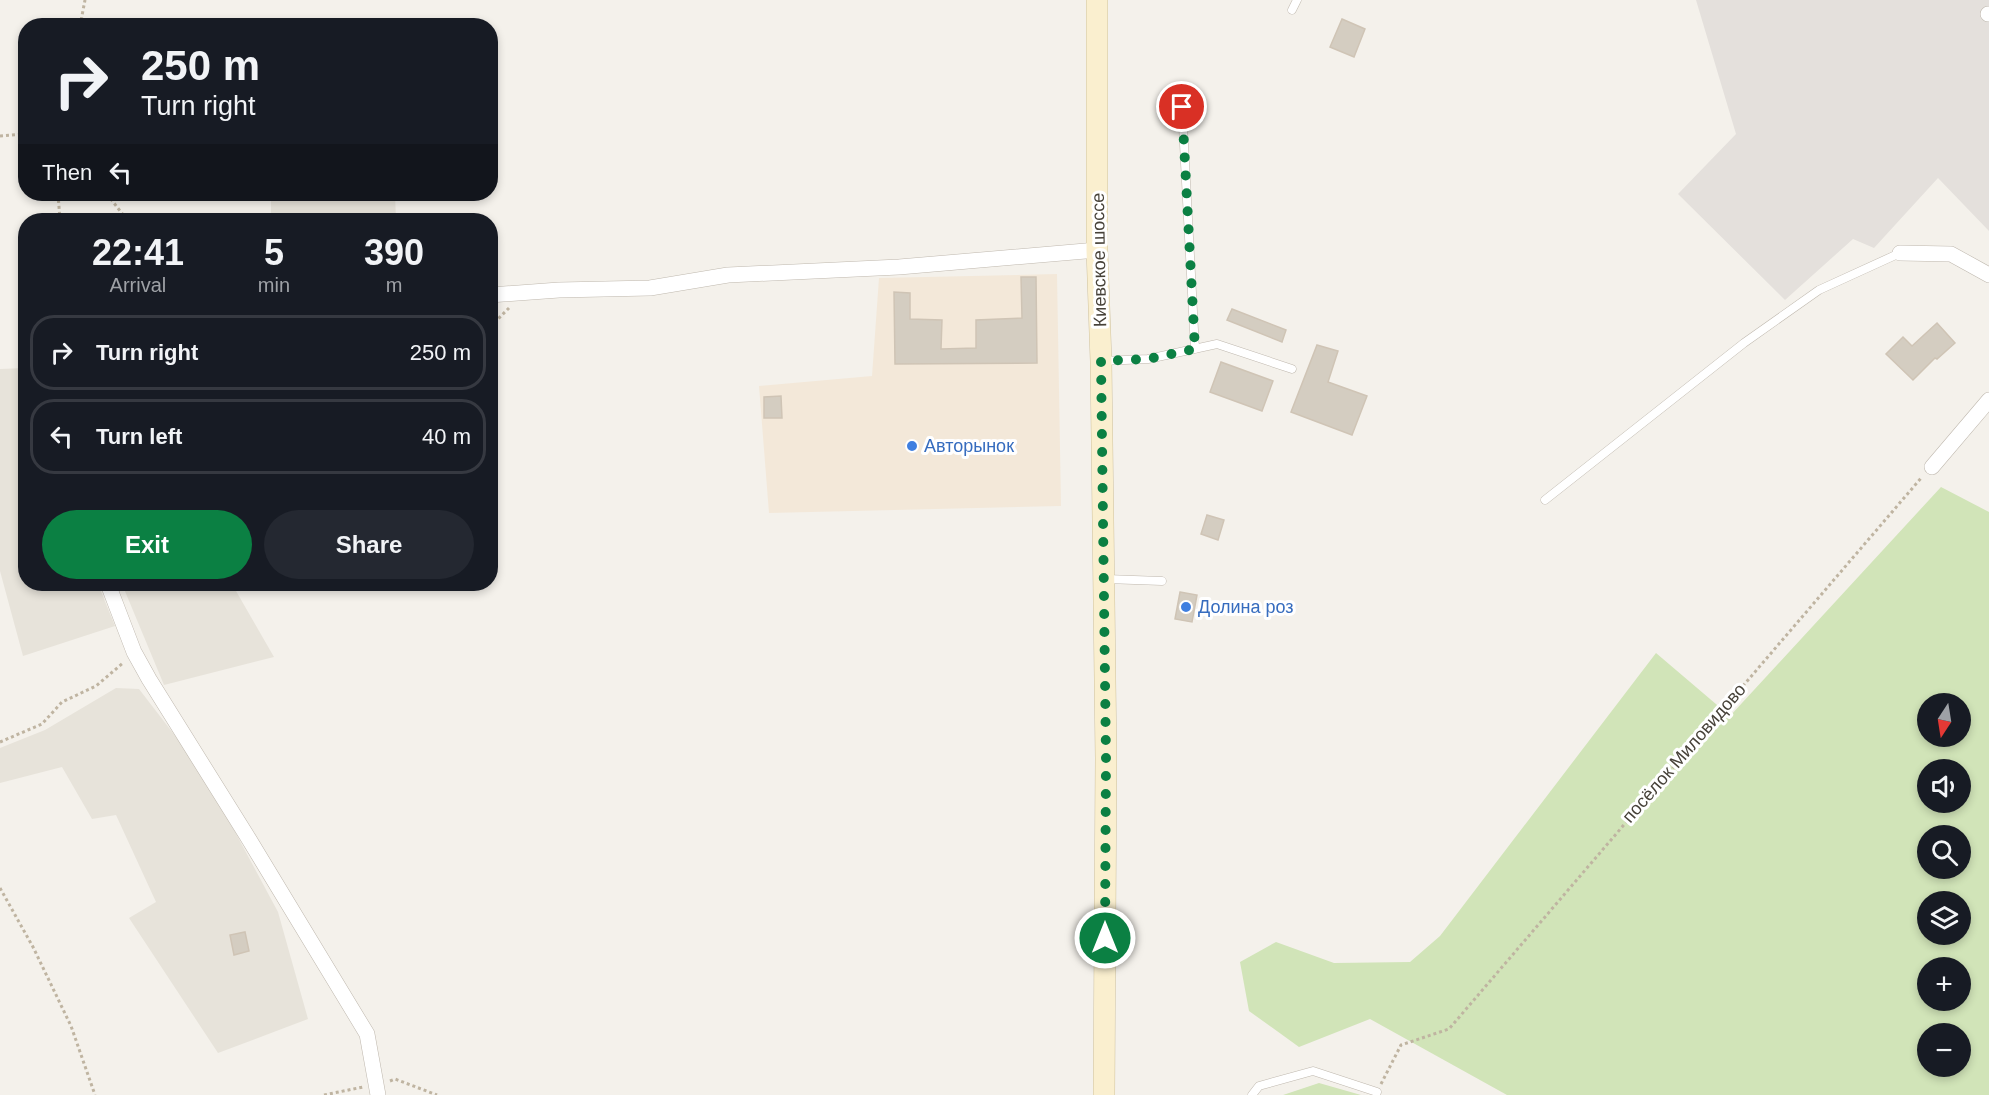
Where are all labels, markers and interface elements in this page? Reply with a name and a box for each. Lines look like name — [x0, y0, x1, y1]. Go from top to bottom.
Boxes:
icon: right — [42, 42, 120, 120]
text: 250 m — [141, 42, 260, 89]
pin — [1156, 81, 1207, 132]
icon: arrive — [1165, 90, 1198, 123]
text: Turn right — [141, 91, 256, 121]
icon: left — [104, 156, 137, 189]
text: Then — [42, 160, 92, 185]
street label: Киевское шоссе — [1088, 193, 1110, 327]
text: 22:41 — [92, 232, 184, 273]
text: 5 — [264, 232, 284, 273]
text: 390 — [364, 232, 424, 273]
text: Arrival — [110, 274, 166, 296]
text: min — [258, 274, 290, 296]
text: m — [386, 274, 402, 296]
icon: right — [45, 336, 78, 369]
text: Turn right — [96, 340, 198, 365]
text: 250 m — [410, 340, 471, 365]
icon: left — [45, 420, 78, 453]
text: Turn left — [96, 424, 182, 449]
text: 40 m — [422, 424, 471, 449]
place label: Авторынок — [924, 436, 1014, 456]
marker: Авторынок — [905, 439, 919, 453]
button: Exit — [42, 510, 252, 579]
button: Share — [264, 510, 474, 579]
place label: Долина роз — [1198, 597, 1294, 617]
marker: Долина роз — [1179, 600, 1193, 614]
street label: посёлок Миловидово — [1618, 679, 1750, 827]
north arrow — [1917, 693, 1971, 747]
map controls — [1917, 693, 1971, 1077]
button: sound — [1917, 759, 1971, 813]
button: search — [1917, 825, 1971, 879]
button: layers — [1917, 891, 1971, 945]
position arrow — [1073, 906, 1137, 970]
button: + — [1917, 957, 1971, 1011]
button: − — [1917, 1023, 1971, 1077]

